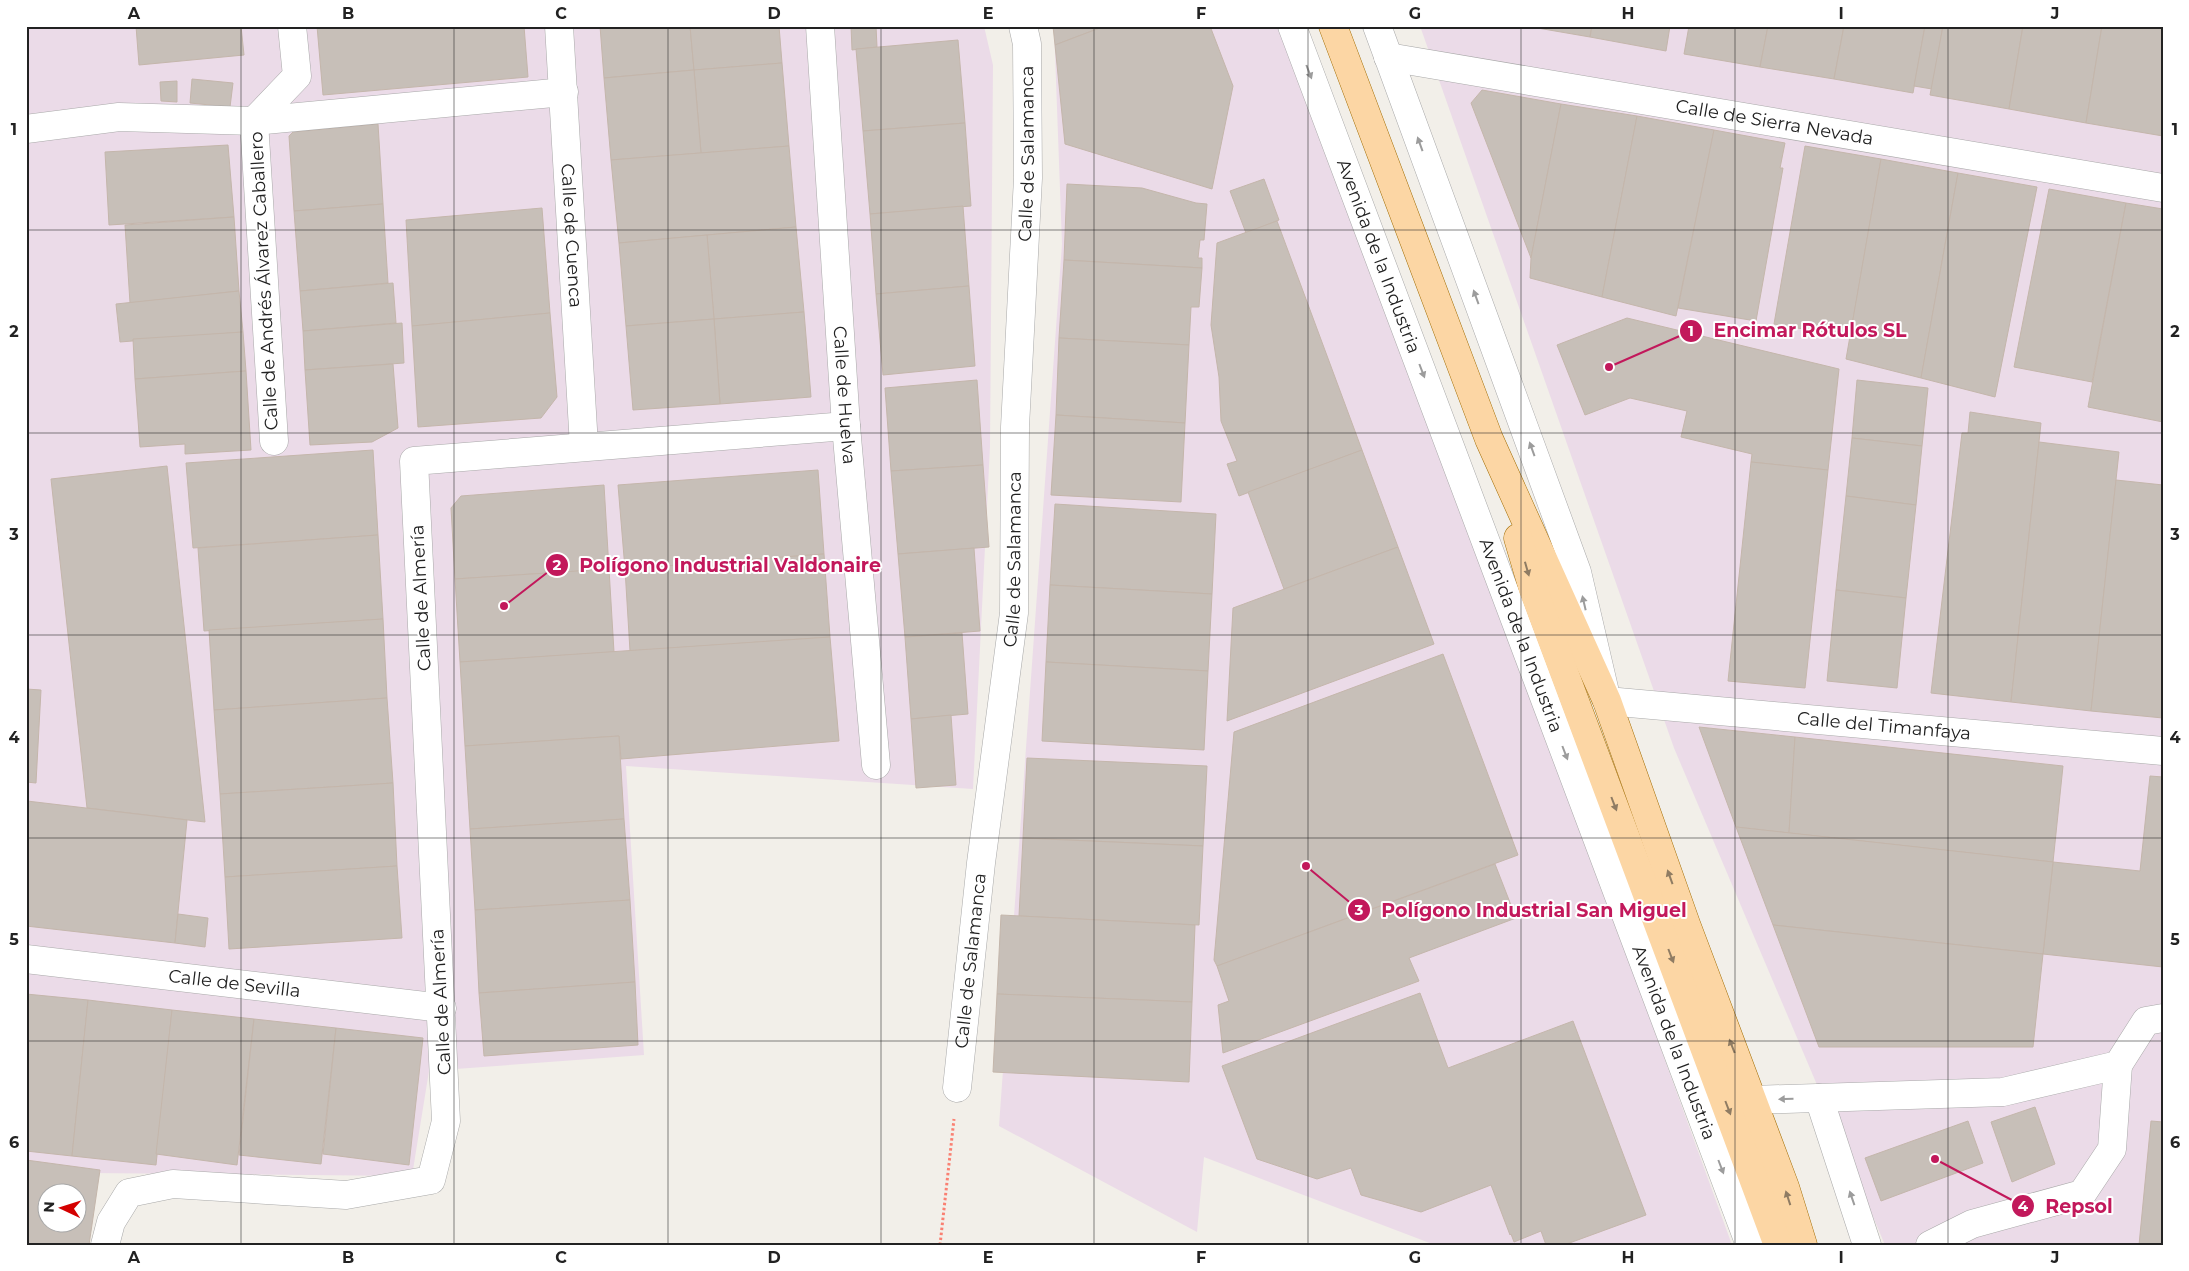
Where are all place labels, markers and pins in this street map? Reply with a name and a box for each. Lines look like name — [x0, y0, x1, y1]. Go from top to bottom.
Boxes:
callout: Encimar Rótulos SL — [1679, 314, 1917, 348]
callout: Polígono Industrial Valdonaire — [544, 548, 891, 582]
callout: Polígono Industrial San Miguel — [1346, 893, 1697, 927]
callout: Repsol — [2010, 1189, 2123, 1223]

